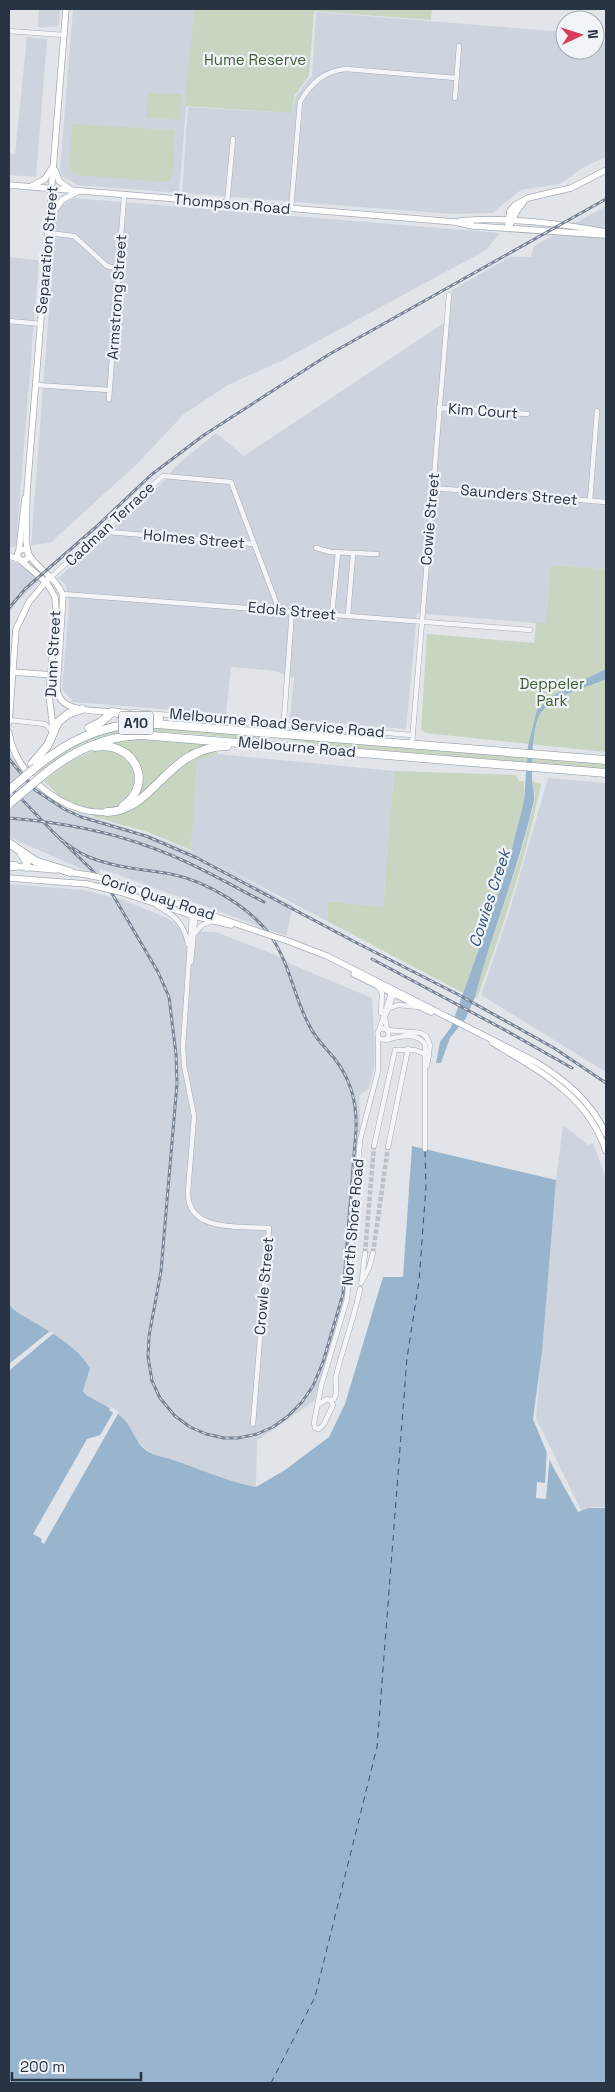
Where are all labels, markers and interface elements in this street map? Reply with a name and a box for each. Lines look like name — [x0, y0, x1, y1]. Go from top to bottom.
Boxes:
north arrow — [555, 10, 605, 60]
text: N — [584, 29, 602, 39]
park label: Hume Reserve — [204, 50, 306, 69]
street label: Separation Street — [31, 185, 62, 315]
street label: Thompson Road — [173, 189, 291, 218]
street label: Armstrong Street — [103, 233, 130, 360]
street label: Kim Court — [447, 399, 519, 422]
street label: Cowie Street — [416, 472, 443, 566]
street label: Cadman Terrace — [61, 477, 158, 570]
street label: Saunders Street — [460, 480, 579, 509]
street label: Holmes Street — [142, 525, 246, 552]
street label: Edols Street — [247, 597, 337, 624]
street label: Dunn Street — [41, 610, 64, 698]
park label: Deppeler Park — [519, 674, 585, 710]
street label: Melbourne Road Service Road — [169, 704, 385, 741]
road number: A10 — [118, 711, 154, 734]
street label: Melbourne Road — [237, 732, 357, 761]
water label: Cowies Creek — [464, 844, 516, 950]
street label: Corio Quay Road — [99, 869, 218, 924]
street label: North Shore Road — [337, 1158, 368, 1286]
street label: Crowle Street — [250, 1236, 277, 1336]
scale bar — [12, 2050, 141, 2082]
text: 200 m — [20, 2057, 65, 2076]

